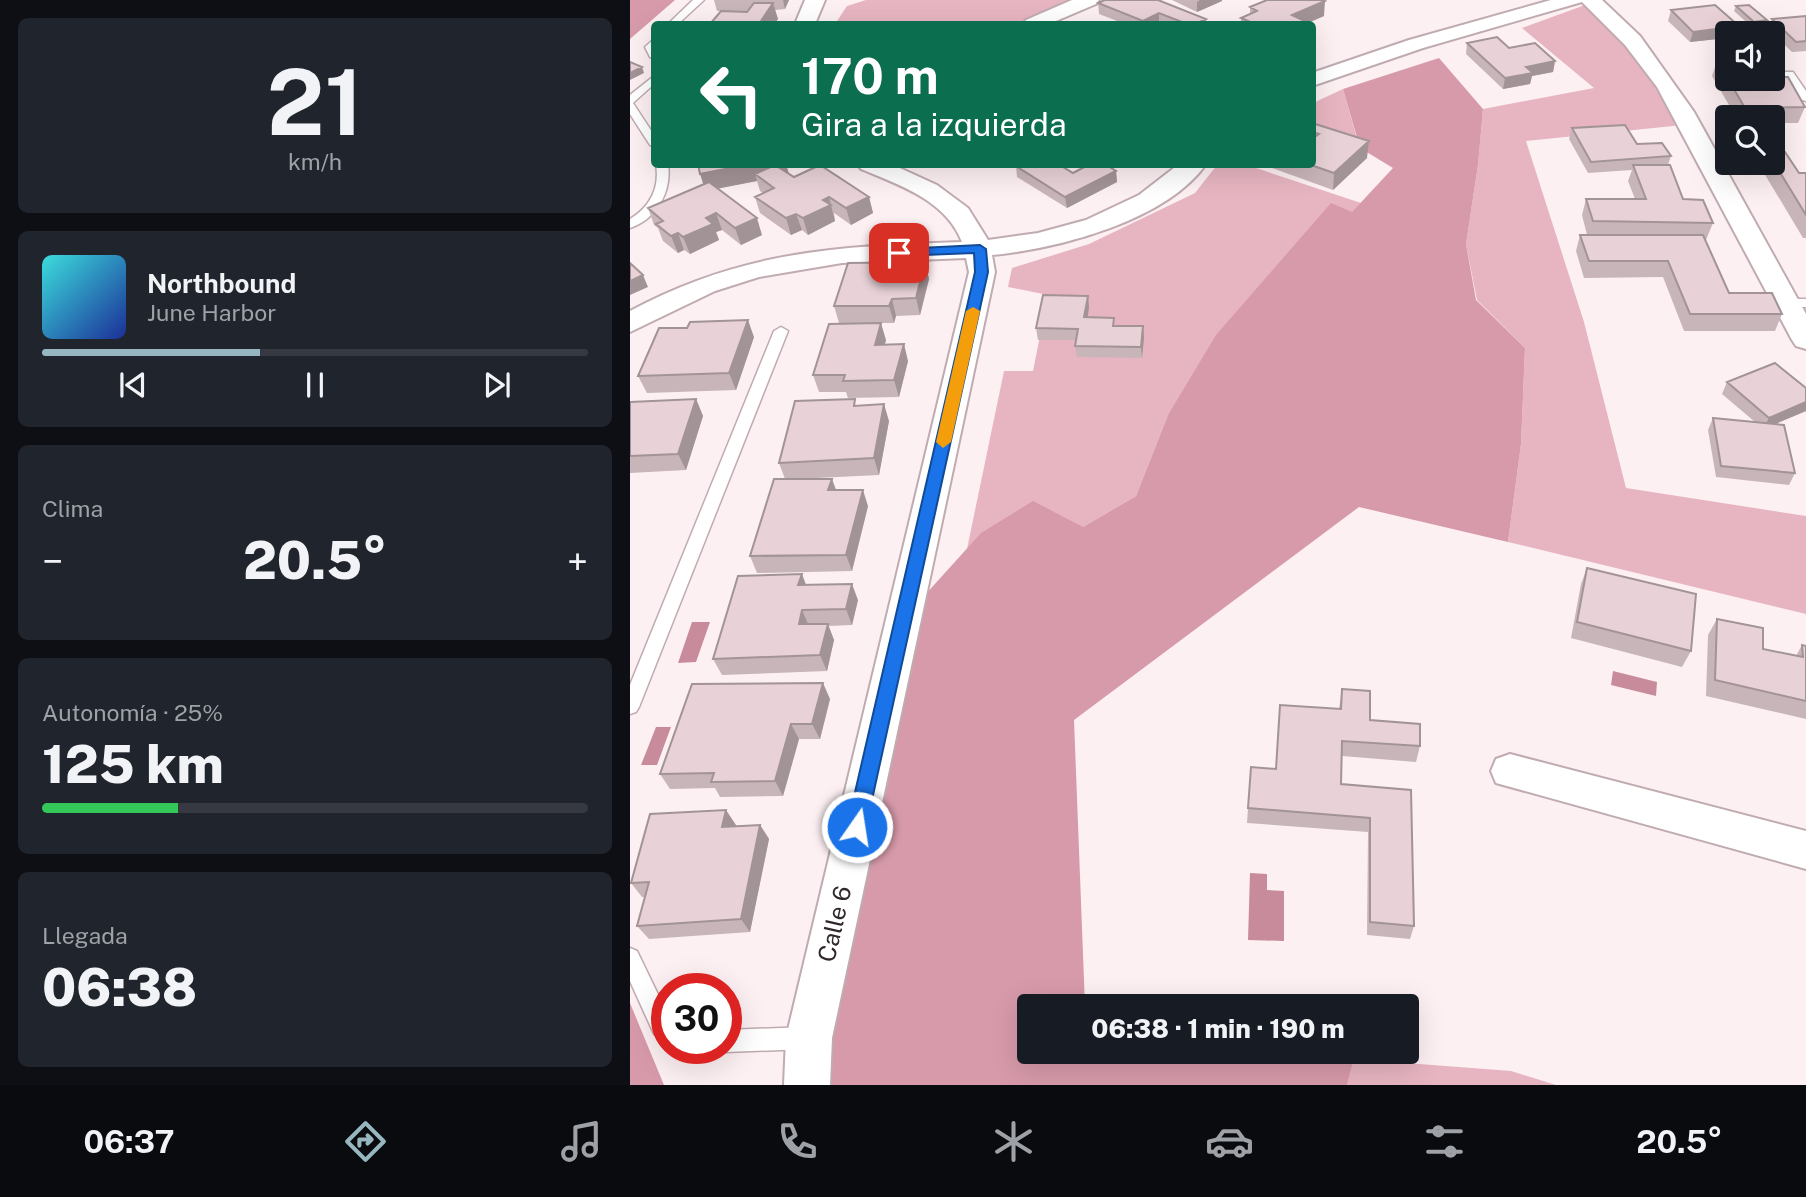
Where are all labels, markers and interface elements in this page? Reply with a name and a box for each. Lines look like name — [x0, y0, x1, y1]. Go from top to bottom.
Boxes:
map controls — [1715, 21, 1785, 175]
button: sound — [1715, 21, 1785, 91]
text: 170 m — [801, 47, 939, 105]
text: 21 — [267, 49, 363, 155]
icon: left — [686, 49, 777, 140]
button: search — [1715, 105, 1785, 175]
text: Gira a la izquierda — [801, 106, 1067, 143]
text: km/h — [288, 148, 342, 175]
pin — [869, 223, 929, 283]
icon: arrive — [880, 234, 918, 272]
text: Northbound — [147, 268, 296, 299]
text: June Harbor — [147, 299, 276, 326]
icon: previous — [114, 366, 152, 404]
icon: pause — [296, 366, 334, 404]
icon: next — [478, 366, 516, 404]
text: Clima — [42, 495, 103, 522]
text: 20.5° — [243, 530, 387, 591]
text: − — [42, 539, 63, 584]
text: + — [567, 539, 588, 584]
text: Autonomía · 25% — [42, 699, 223, 726]
text: 125 km — [42, 734, 224, 795]
position arrow — [820, 790, 894, 864]
street label: Calle 6 — [812, 883, 856, 965]
text: Llegada — [42, 922, 128, 949]
text: 06:38 — [42, 957, 197, 1018]
speed limit sign: 30 — [651, 973, 742, 1064]
text: 06:38 · 1 min · 190 m — [1091, 1013, 1345, 1044]
icon: directions — [341, 1117, 390, 1166]
icon: music — [557, 1117, 606, 1166]
icon: phone — [773, 1117, 822, 1166]
icon: climate — [989, 1117, 1038, 1166]
icon: car — [1205, 1117, 1254, 1166]
icon: filters — [1420, 1117, 1469, 1166]
text: 06:37 — [83, 1123, 174, 1160]
text: 20.5° — [1636, 1123, 1723, 1160]

